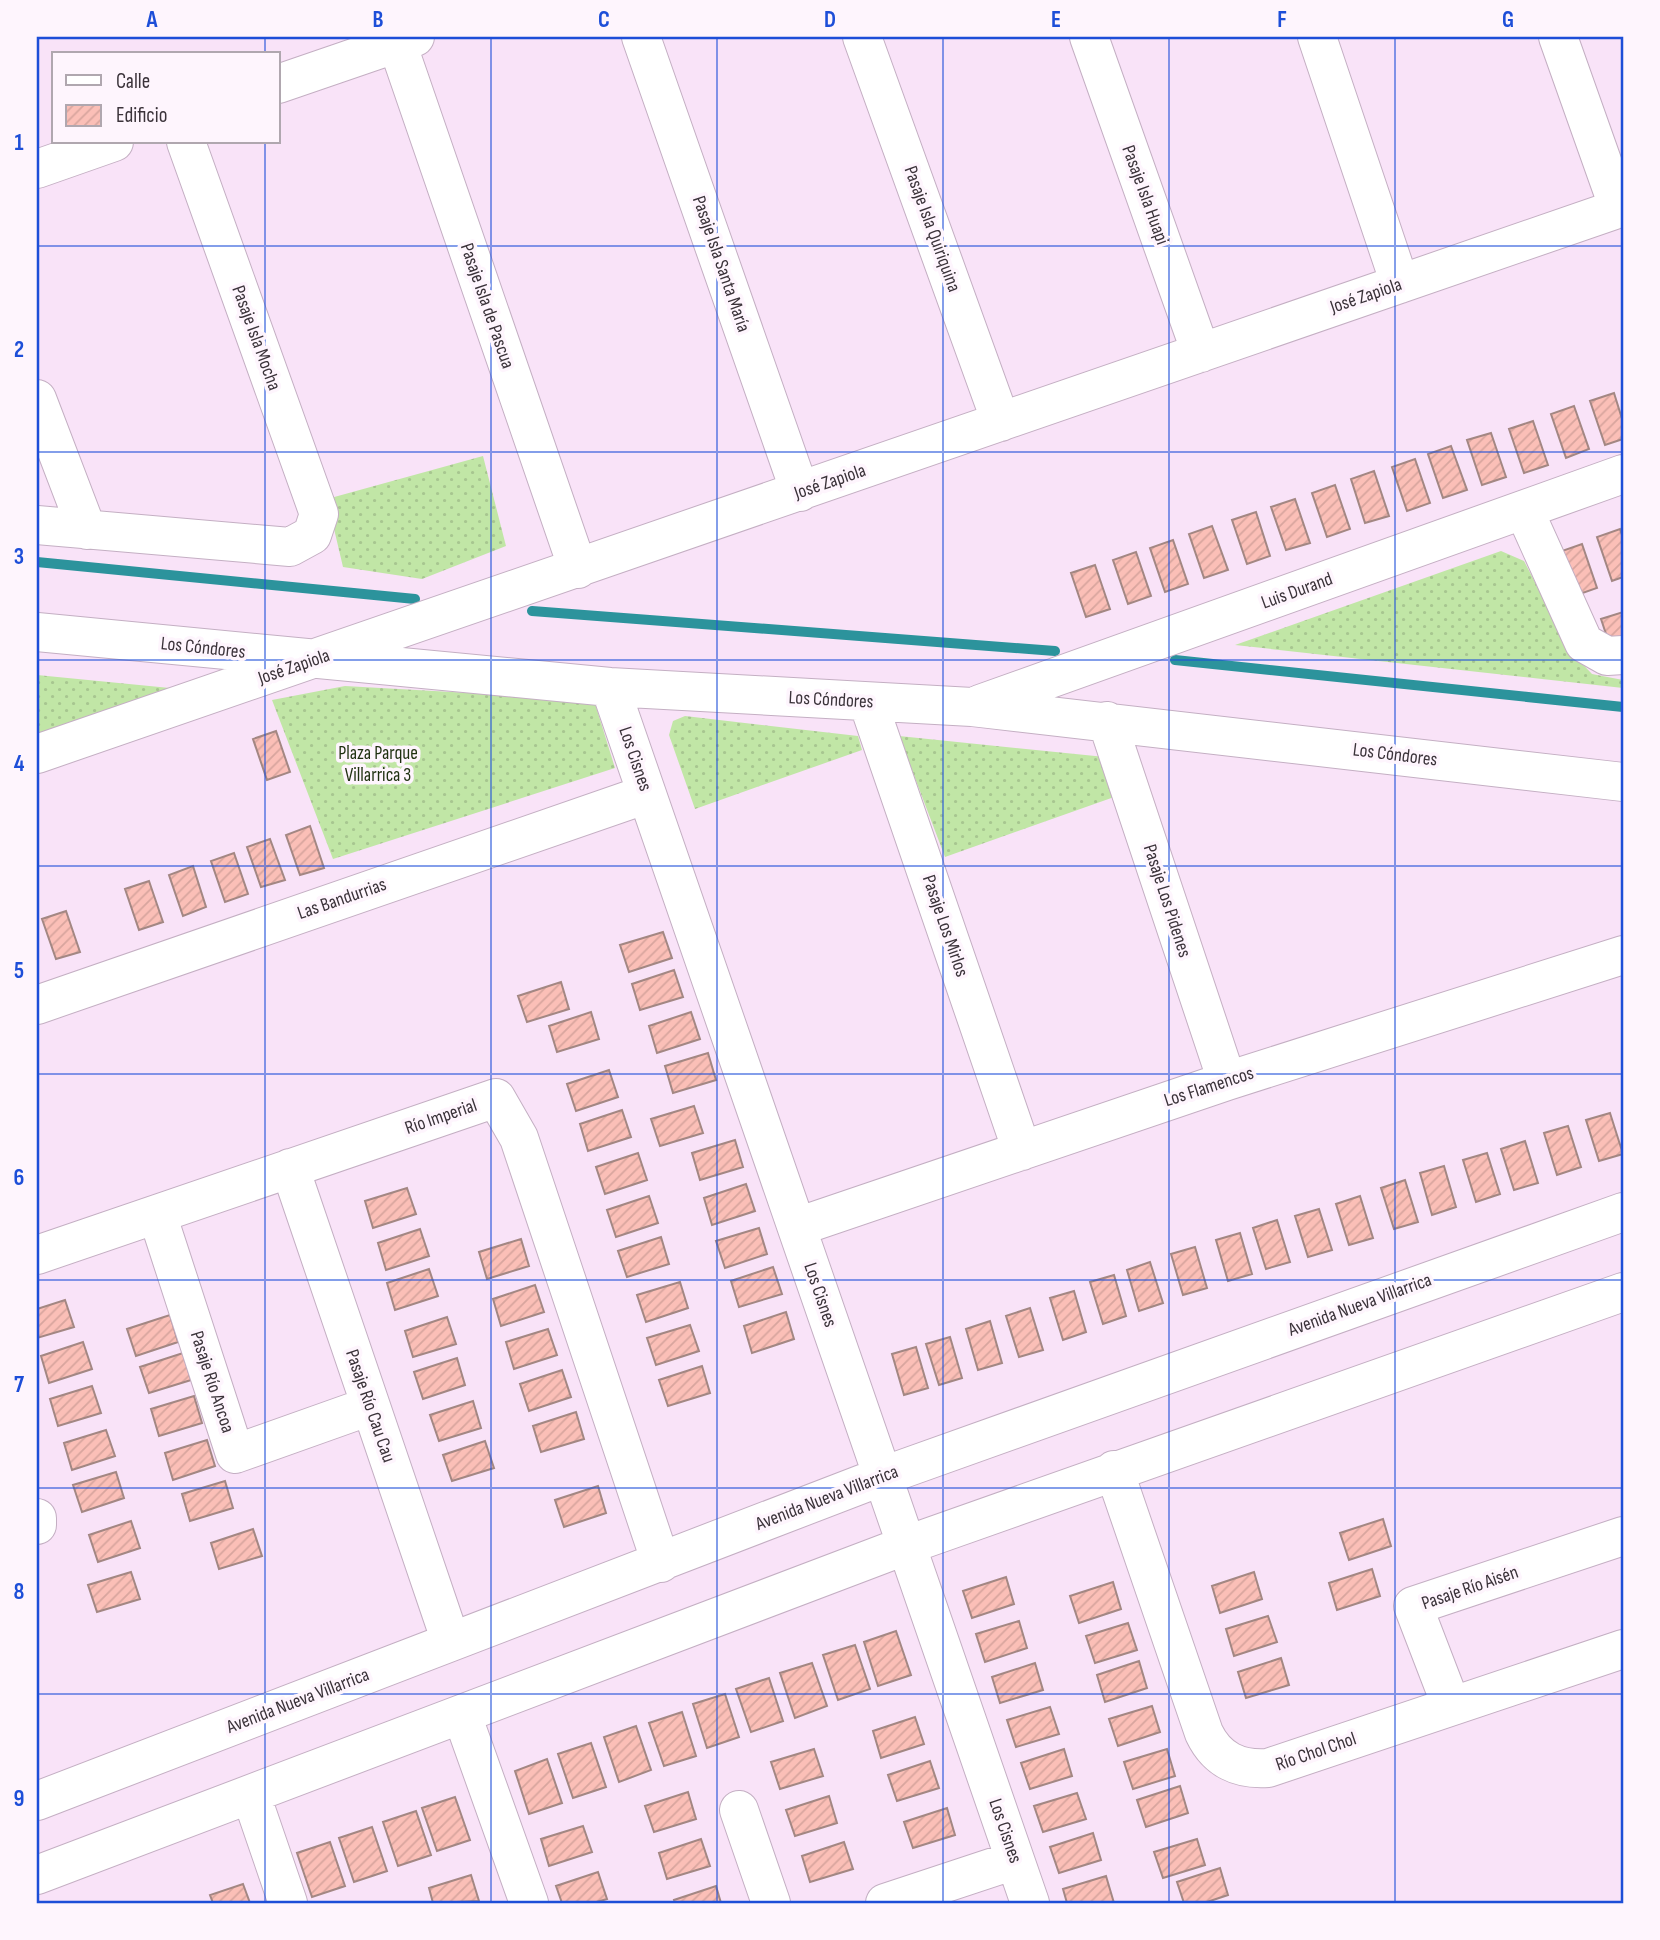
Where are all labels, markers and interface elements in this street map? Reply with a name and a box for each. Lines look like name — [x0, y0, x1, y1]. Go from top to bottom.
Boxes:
text: A — [146, 6, 159, 34]
text: B — [373, 6, 384, 34]
text: C — [598, 6, 610, 34]
text: D — [824, 6, 836, 34]
text: E — [1051, 6, 1061, 34]
text: F — [1277, 6, 1287, 34]
text: G — [1502, 6, 1514, 34]
legend — [52, 52, 280, 144]
text: Calle — [116, 69, 150, 94]
text: Edificio — [116, 103, 167, 128]
text: 1 — [14, 129, 24, 157]
street label: Pasaje Isla Huapi — [1116, 142, 1174, 248]
street label: Pasaje Isla Quiriquina — [899, 163, 965, 295]
street label: Pasaje Isla Santa María — [687, 193, 755, 335]
street label: Pasaje Isla de Pascua — [455, 240, 519, 372]
street label: José Zapiola — [1326, 273, 1405, 319]
street label: Pasaje Isla Mocha — [226, 282, 286, 394]
text: 2 — [14, 336, 24, 364]
street label: José Zapiola — [790, 459, 869, 505]
text: 3 — [14, 543, 24, 571]
street label: Luis Durand — [1258, 568, 1336, 614]
street label: Los Cóndores — [160, 632, 247, 664]
street label: José Zapiola — [254, 644, 333, 690]
street label: Los Cóndores — [788, 686, 874, 714]
street label: Los Cisnes — [613, 724, 657, 794]
street label: Los Cóndores — [1351, 738, 1439, 772]
park label: Plaza Parque Villarrica 3 — [338, 742, 418, 787]
text: 4 — [14, 750, 25, 778]
street label: Pasaje Los Pidenes — [1138, 842, 1196, 961]
street label: Pasaje Los Mirlos — [917, 872, 973, 980]
street label: Las Bandurrias — [294, 873, 390, 925]
text: 5 — [14, 957, 24, 985]
street label: Los Flamencos — [1161, 1062, 1257, 1112]
street label: Río Imperial — [402, 1094, 480, 1140]
text: 6 — [14, 1164, 24, 1192]
street label: Los Cisnes — [798, 1260, 842, 1330]
street label: Avenida Nueva Villarrica — [1284, 1268, 1435, 1342]
street label: Pasaje Río Ancoa — [185, 1328, 239, 1436]
street label: Pasaje Río Cau Cau — [340, 1347, 400, 1465]
text: 7 — [14, 1371, 24, 1399]
street label: Avenida Nueva Villarrica — [752, 1460, 902, 1536]
street label: Pasaje Río Aisén — [1419, 1561, 1521, 1615]
text: 8 — [14, 1578, 25, 1606]
street label: Avenida Nueva Villarrica — [223, 1663, 373, 1739]
street label: Río Chol Chol — [1273, 1727, 1359, 1777]
text: 9 — [14, 1785, 24, 1813]
street label: Los Cisnes — [983, 1796, 1027, 1866]

